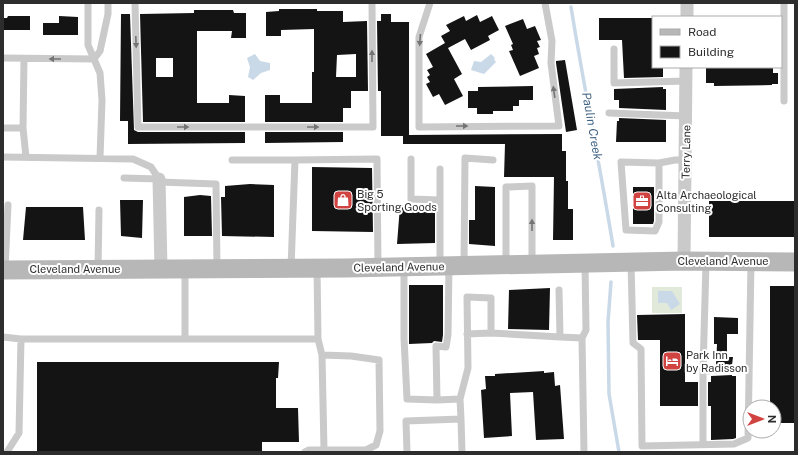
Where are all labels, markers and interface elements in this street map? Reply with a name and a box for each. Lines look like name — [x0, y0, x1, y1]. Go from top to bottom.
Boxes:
legend — [652, 16, 782, 68]
text: Road — [688, 25, 716, 39]
one-way arrow — [416, 34, 423, 47]
one-way arrow — [133, 36, 139, 49]
text: Building — [688, 45, 734, 59]
one-way arrow — [369, 49, 375, 62]
one-way arrow — [48, 56, 61, 62]
one-way arrow — [551, 86, 557, 98]
water label: Paulin Creek — [579, 91, 605, 161]
one-way arrow — [456, 123, 469, 129]
one-way arrow — [177, 124, 190, 130]
one-way arrow — [307, 124, 320, 130]
street label: Terry Lane — [680, 125, 692, 179]
place label: Big 5 Sporting Goods — [357, 188, 437, 213]
shop icon: Big 5 Sporting Goods — [332, 189, 354, 211]
place label: Alta Archaeological Consulting — [656, 189, 757, 214]
office icon: Alta Archaeological Consulting — [631, 190, 653, 212]
one-way arrow — [529, 218, 535, 231]
street label: Cleveland Avenue — [677, 255, 769, 267]
street label: Cleveland Avenue — [353, 260, 445, 274]
street label: Cleveland Avenue — [29, 263, 121, 275]
place label: Park Inn by Radisson — [686, 349, 747, 374]
hotel icon: Park Inn by Radisson — [661, 350, 683, 372]
north arrow — [742, 399, 782, 439]
text: N — [766, 415, 778, 423]

